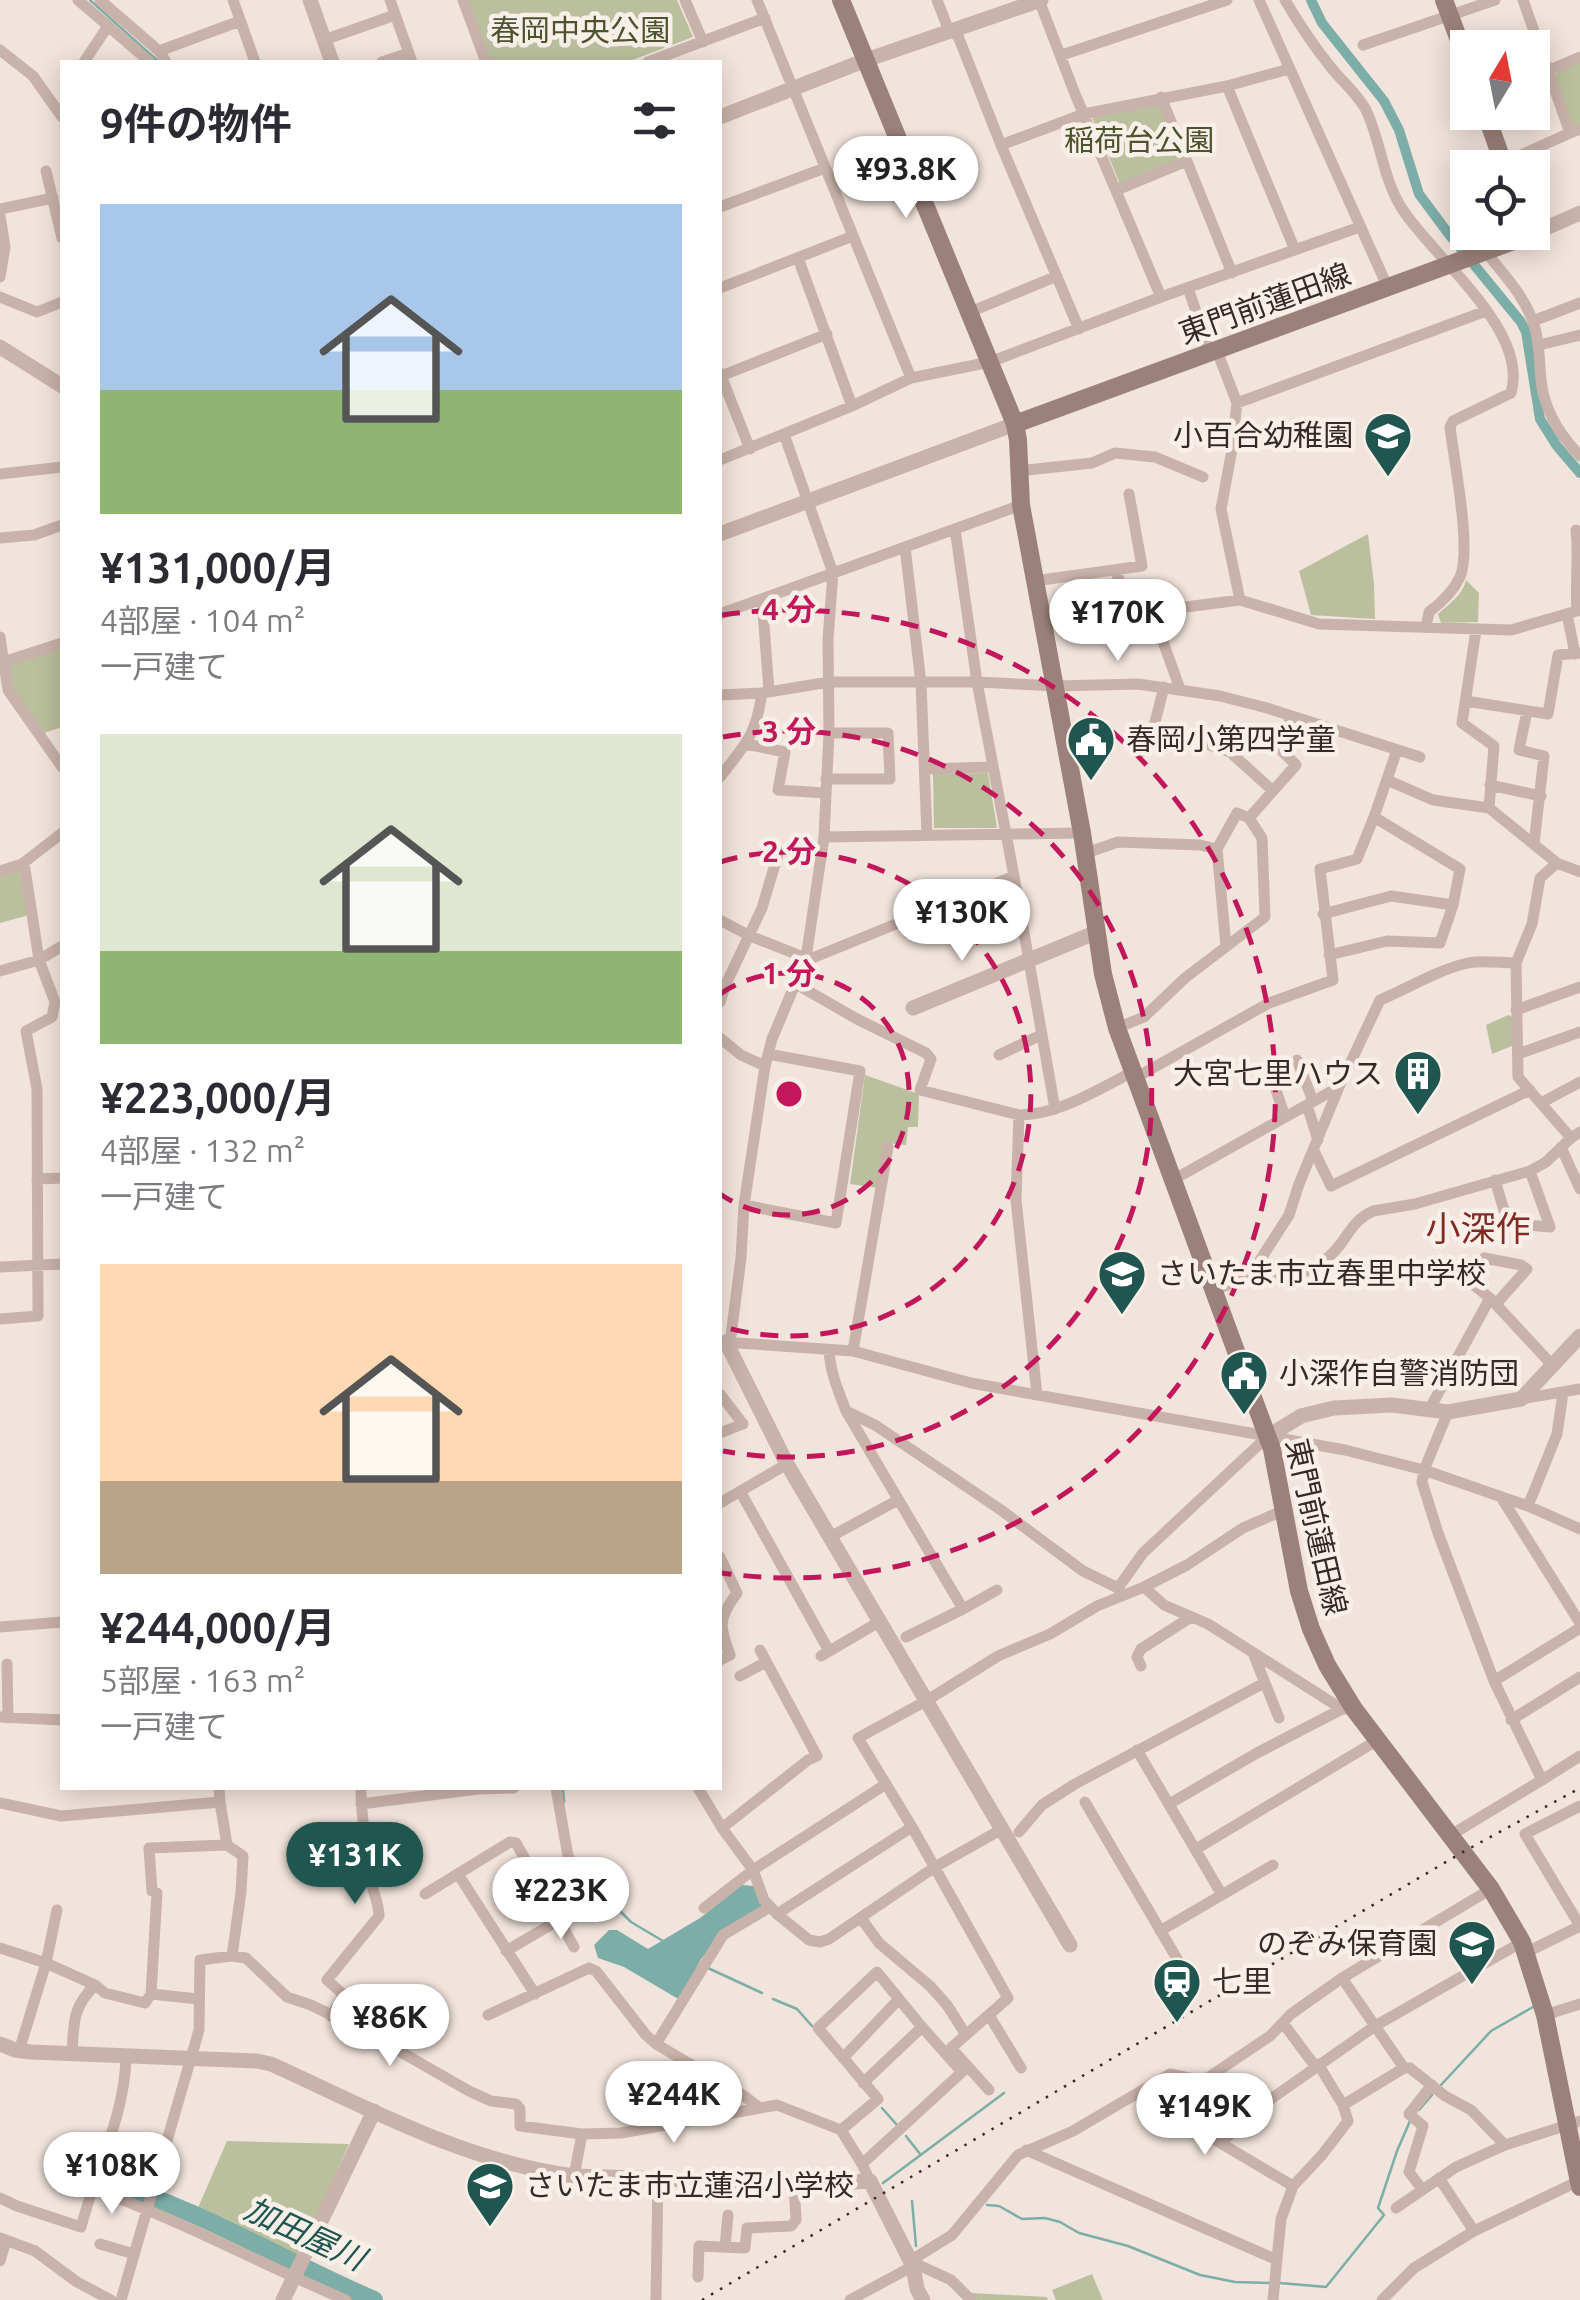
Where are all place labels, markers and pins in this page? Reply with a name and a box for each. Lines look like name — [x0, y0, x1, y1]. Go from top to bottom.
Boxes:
pin: ¥93.8K — [825, 136, 987, 221]
school or university icon: 小百合幼稚園 — [1362, 410, 1414, 478]
place label: 小百合幼稚園 — [1173, 418, 1353, 452]
pin: ¥170K — [1048, 579, 1188, 664]
public building icon: 春岡小第四学童 — [1065, 714, 1117, 782]
place label: 春岡小第四学童 — [1126, 722, 1336, 756]
pin: ¥130K — [892, 879, 1032, 964]
building icon: 大宮七里ハウス — [1392, 1048, 1444, 1116]
place label: 大宮七里ハウス — [1173, 1056, 1383, 1090]
centre of rings — [771, 1076, 807, 1112]
school or university icon: さいたま市立春里中学校 — [1096, 1248, 1148, 1316]
place label: さいたま市立春里中学校 — [1157, 1256, 1486, 1290]
public building icon: 小深作自警消防団 — [1218, 1348, 1270, 1416]
place label: 小深作自警消防団 — [1279, 1356, 1519, 1390]
pin: ¥131K — [285, 1822, 425, 1907]
pin: ¥223K — [491, 1857, 631, 1942]
school or university icon: のぞみ保育園 — [1446, 1918, 1498, 1986]
place label: のぞみ保育園 — [1257, 1926, 1437, 1960]
station icon: 七里 — [1151, 1956, 1203, 2024]
place label: 七里 — [1212, 1964, 1272, 1998]
pin: ¥86K — [331, 1984, 449, 2069]
pin: ¥244K — [604, 2061, 744, 2146]
pin: ¥149K — [1135, 2073, 1275, 2158]
pin: ¥108K — [42, 2132, 182, 2217]
school or university icon: さいたま市立蓮沼小学校 — [464, 2160, 516, 2228]
place label: さいたま市立蓮沼小学校 — [525, 2168, 854, 2202]

